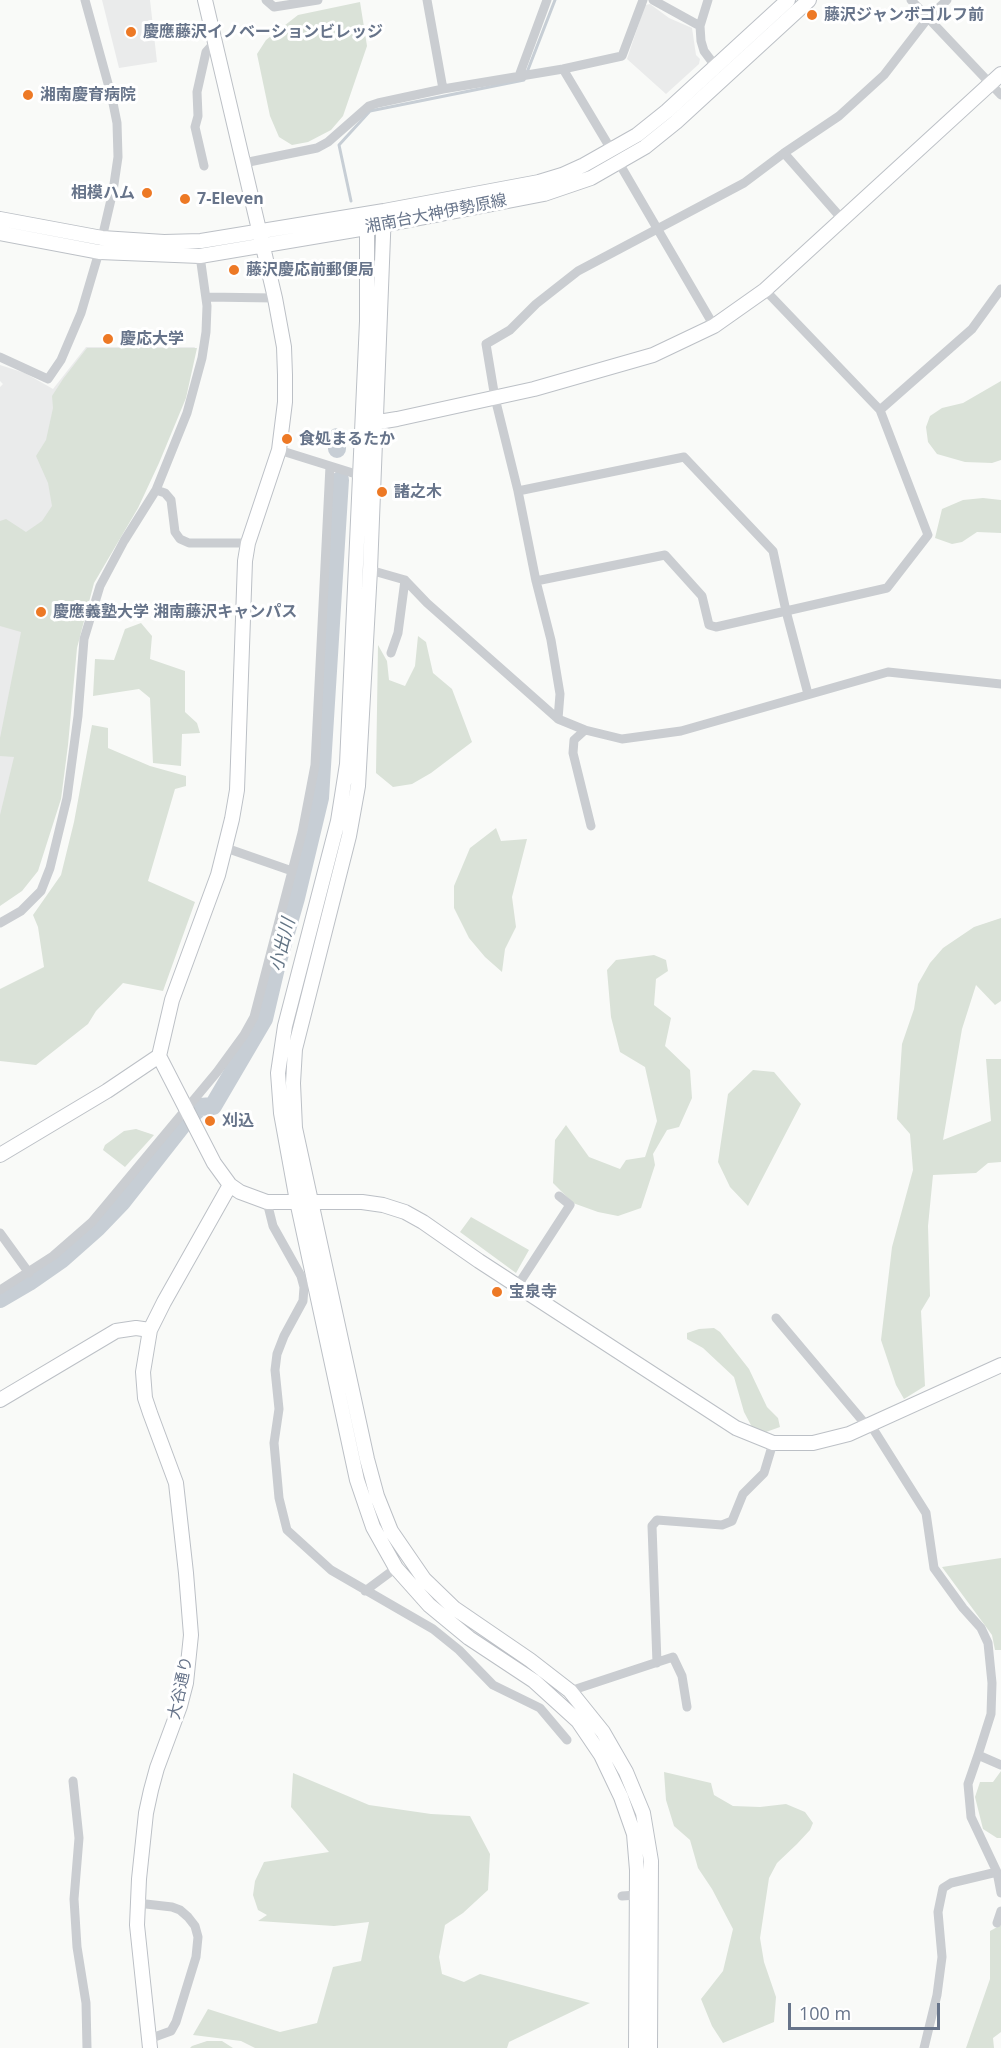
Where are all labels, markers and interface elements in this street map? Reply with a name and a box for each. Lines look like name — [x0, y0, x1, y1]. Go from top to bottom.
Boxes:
place label: 藤沢ジャンボゴルフ前 — [824, 5, 984, 25]
marker: 藤沢ジャンボゴルフ前 — [805, 8, 819, 22]
place label: 慶應藤沢イノベーションビレッジ — [143, 22, 383, 42]
marker: 慶應藤沢イノベーションビレッジ — [124, 25, 138, 39]
place label: 湘南慶育病院 — [40, 85, 136, 105]
marker: 湘南慶育病院 — [21, 88, 35, 102]
place label: 相模ハム — [71, 183, 135, 203]
marker: 相模ハム — [140, 186, 154, 200]
place label: 7-Eleven — [197, 189, 264, 209]
street label: 湘南台大神伊勢原線 — [363, 191, 509, 237]
marker: 7-Eleven — [178, 192, 192, 206]
place label: 藤沢慶応前郵便局 — [246, 260, 374, 280]
marker: 藤沢慶応前郵便局 — [227, 263, 241, 277]
place label: 慶応大学 — [120, 329, 184, 349]
marker: 慶応大学 — [101, 332, 115, 346]
place label: 食処まるたか — [299, 429, 395, 449]
marker: 食処まるたか — [280, 432, 294, 446]
place label: 諸之木 — [394, 482, 442, 502]
marker: 諸之木 — [375, 485, 389, 499]
place label: 慶應義塾大学 湘南藤沢キャンパス — [53, 602, 297, 622]
marker: 慶應義塾大学 湘南藤沢キャンパス — [34, 605, 48, 619]
water label: 小出川 — [266, 916, 300, 974]
place label: 刈込 — [222, 1111, 254, 1131]
marker: 刈込 — [203, 1114, 217, 1128]
place label: 宝泉寺 — [509, 1282, 557, 1302]
marker: 宝泉寺 — [490, 1285, 504, 1299]
street label: 大谷通り — [165, 1655, 197, 1721]
scale bar — [791, 1991, 942, 2029]
text: 100 m — [799, 2001, 851, 2025]

